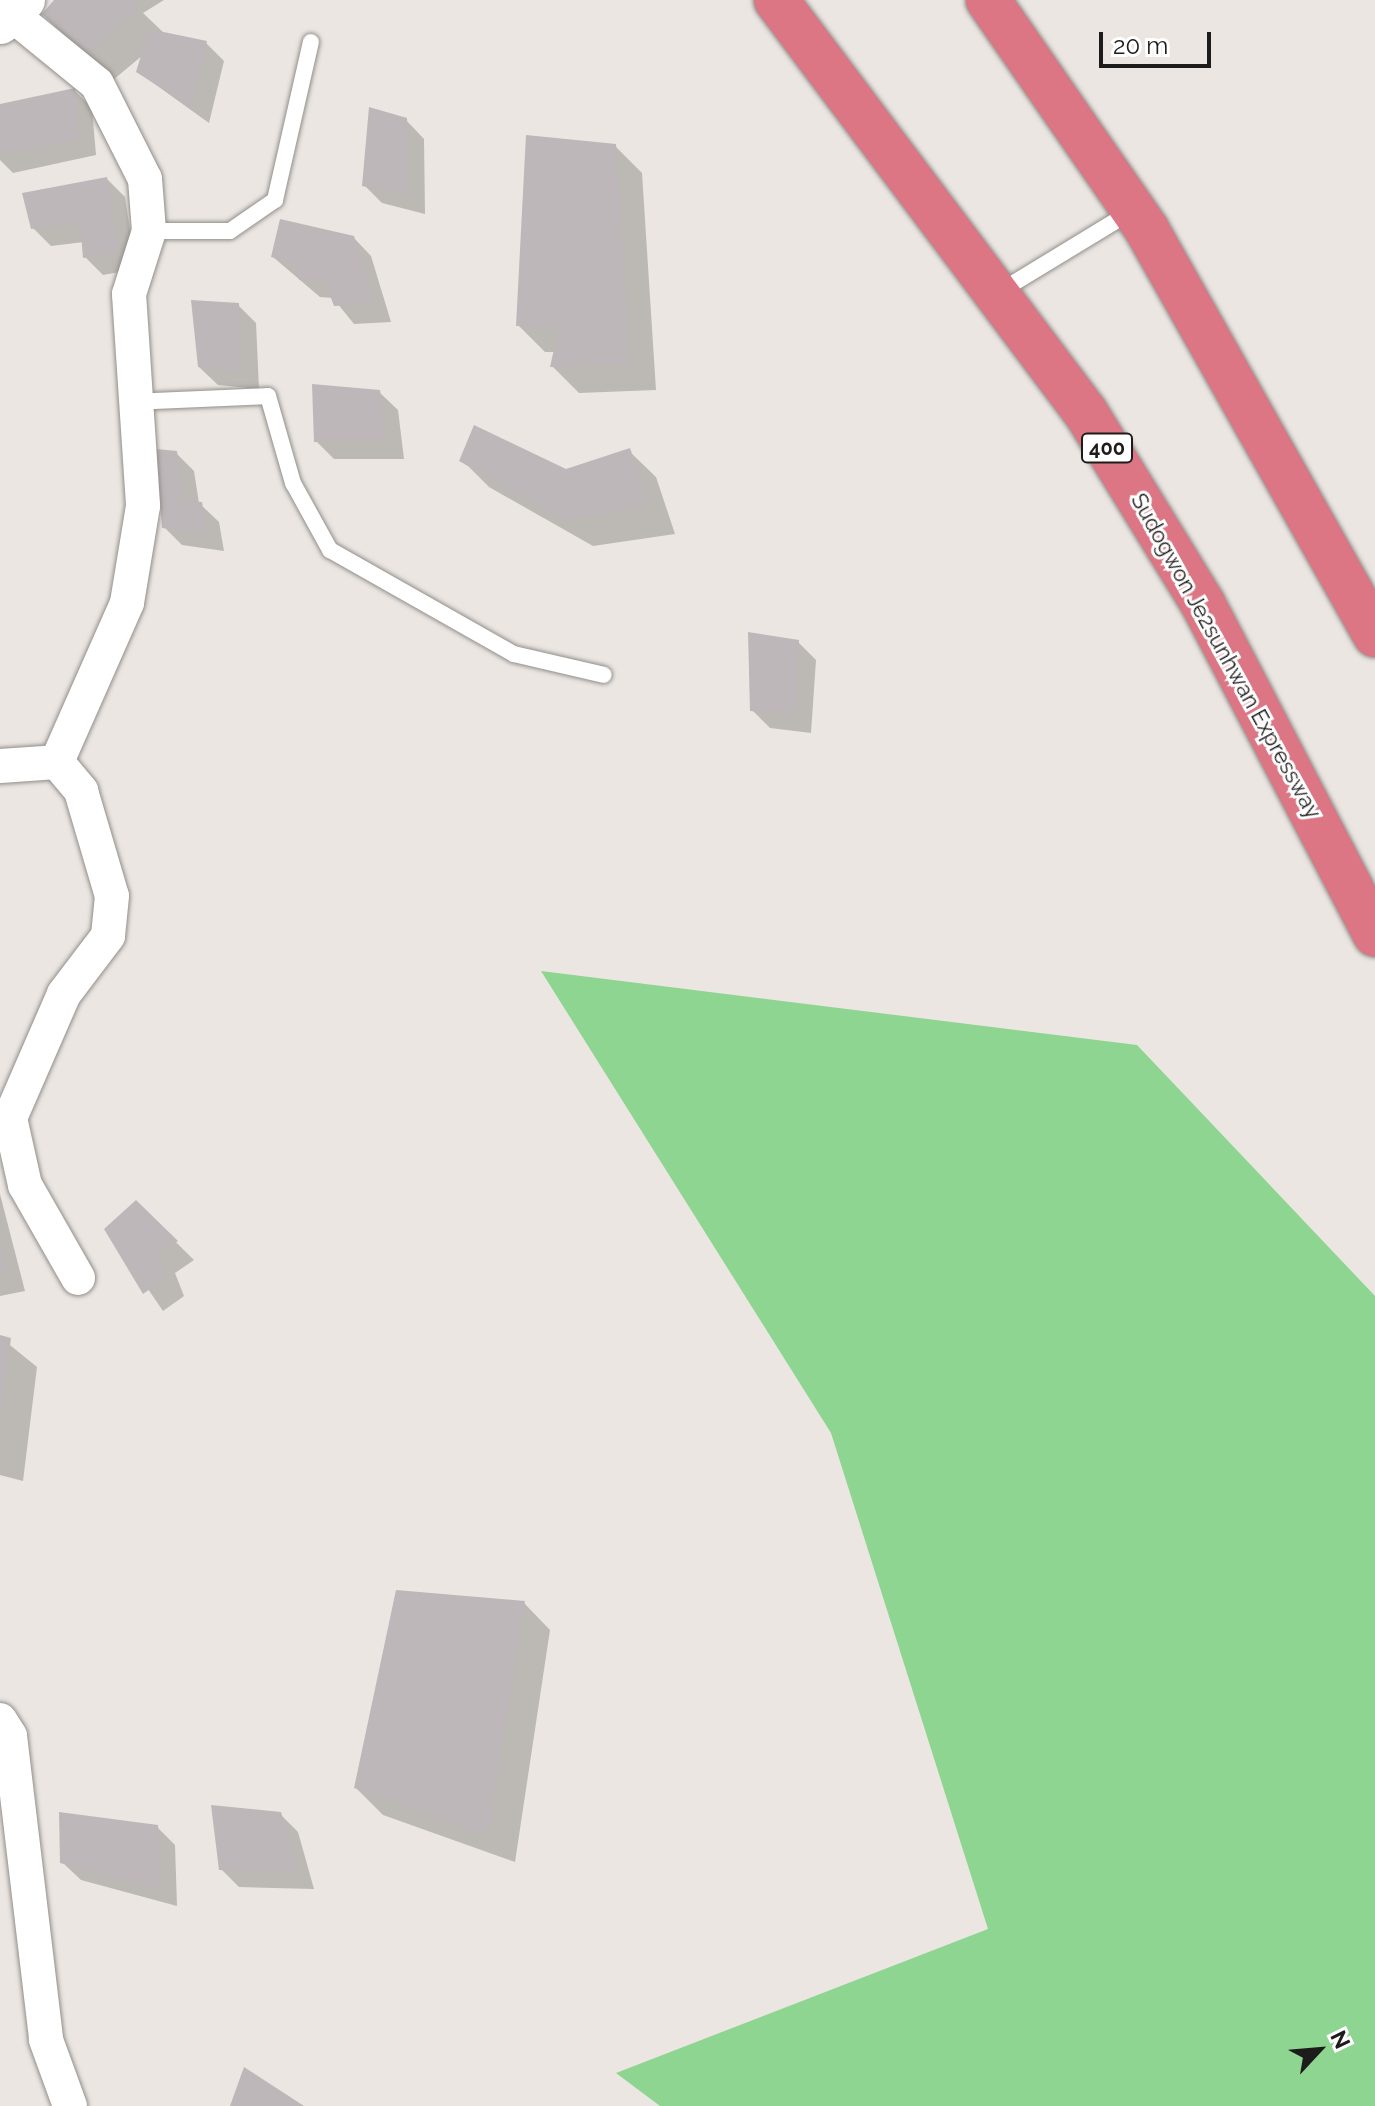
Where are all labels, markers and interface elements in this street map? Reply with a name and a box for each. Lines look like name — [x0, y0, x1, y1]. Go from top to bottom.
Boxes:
scale bar — [1103, 16, 1215, 66]
text: 20 m — [1113, 31, 1168, 60]
road number: 400 — [1081, 432, 1133, 464]
street label: Sudogwon Je2sunhwan Expressway — [1125, 489, 1327, 823]
north arrow — [1279, 2010, 1359, 2090]
text: N — [1325, 2026, 1356, 2053]

